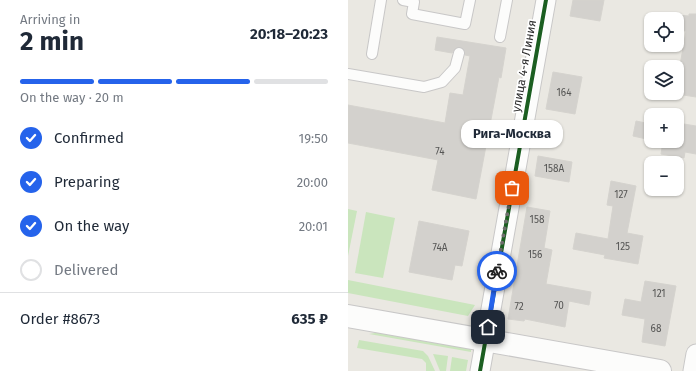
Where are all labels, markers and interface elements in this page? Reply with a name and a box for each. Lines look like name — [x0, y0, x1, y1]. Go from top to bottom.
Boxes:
text: Arriving in — [20, 12, 80, 27]
map controls — [644, 12, 684, 196]
button: locate — [644, 12, 684, 52]
street label: улица 4-я Линия — [509, 19, 539, 113]
text: 20:18–20:23 — [250, 25, 328, 43]
text: 2 min — [20, 26, 84, 57]
button: layers — [644, 60, 684, 100]
house number: 164 — [557, 87, 572, 99]
text: On the way · 20 m — [20, 90, 124, 105]
button: + — [644, 108, 684, 148]
callout: Рига-Москва — [461, 120, 563, 148]
text: Рига-Москва — [473, 126, 551, 141]
icon: check — [20, 127, 42, 149]
text: Confirmed — [54, 129, 124, 147]
text: 19:50 — [299, 131, 328, 146]
house number: 74 — [435, 146, 445, 158]
button: − — [644, 156, 684, 196]
house number: 158А — [544, 163, 565, 175]
icon: check — [20, 171, 42, 193]
pin — [495, 171, 529, 205]
text: Preparing — [54, 173, 119, 191]
text: 20:00 — [297, 175, 328, 190]
icon: bag — [501, 177, 523, 199]
house number: 127 — [614, 189, 628, 201]
house number: 158 — [530, 214, 545, 226]
icon: check — [20, 215, 42, 237]
text: On the way — [54, 217, 129, 235]
text: 20:01 — [299, 219, 328, 234]
house number: 125 — [616, 241, 630, 253]
house number: 74А — [432, 242, 448, 254]
house number: 156 — [528, 249, 542, 261]
courier — [477, 251, 517, 291]
icon: bike — [486, 260, 508, 282]
text: Delivered — [54, 261, 118, 279]
house number: 121 — [652, 288, 666, 300]
house number: 70 — [554, 300, 564, 312]
house number: 72 — [514, 301, 524, 313]
text: Order #8673 — [20, 310, 100, 328]
text: 635 ₽ — [291, 310, 328, 328]
pin — [471, 310, 505, 344]
icon: home — [477, 316, 499, 338]
house number: 68 — [651, 323, 662, 335]

